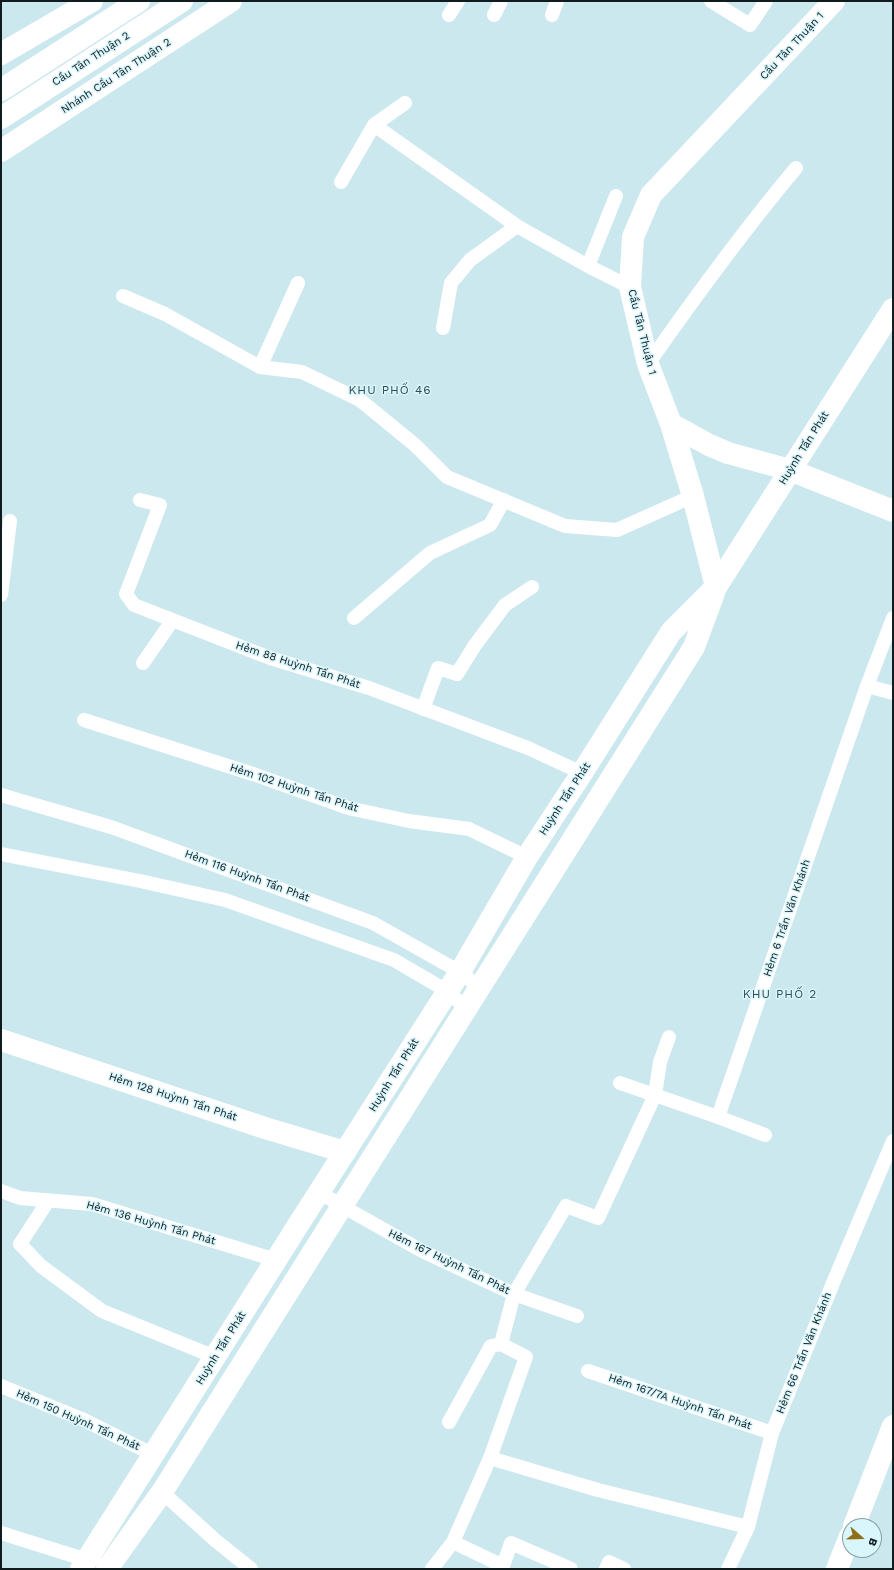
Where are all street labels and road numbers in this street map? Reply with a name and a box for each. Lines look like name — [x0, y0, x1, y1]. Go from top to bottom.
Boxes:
street label: Cầu Tân Thuận 1 — [757, 9, 827, 83]
street label: Cầu Tân Thuận 2 — [50, 29, 132, 89]
street label: Nhánh Cầu Tân Thuận 2 — [59, 36, 173, 116]
street label: Cầu Tân Thuận 1 — [625, 288, 659, 376]
street label: Huỳnh Tấn Phát — [776, 409, 832, 487]
street label: Hẻm 88 Huỳnh Tấn Phát — [234, 639, 362, 691]
street label: Huỳnh Tấn Phát — [537, 760, 593, 838]
street label: Hẻm 102 Huỳnh Tấn Phát — [228, 761, 360, 815]
street label: Hẻm 116 Huỳnh Tấn Phát — [183, 847, 311, 905]
street label: Hẻm 6 Trần Văn Khánh — [761, 858, 813, 978]
street label: Huỳnh Tấn Phát — [366, 1036, 422, 1114]
street label: Hẻm 128 Huỳnh Tấn Phát — [107, 1070, 239, 1124]
street label: Hẻm 136 Huỳnh Tấn Phát — [85, 1198, 217, 1248]
street label: Hẻm 167 Huỳnh Tấn Phát — [386, 1227, 512, 1297]
street label: Hẻm 66 Trần Văn Khánh — [774, 1290, 834, 1416]
street label: Huỳnh Tấn Phát — [193, 1309, 249, 1387]
street label: Hẻm 167/7A Huỳnh Tấn Phát — [607, 1371, 753, 1433]
street label: Hẻm 150 Huỳnh Tấn Phát — [14, 1387, 142, 1453]

